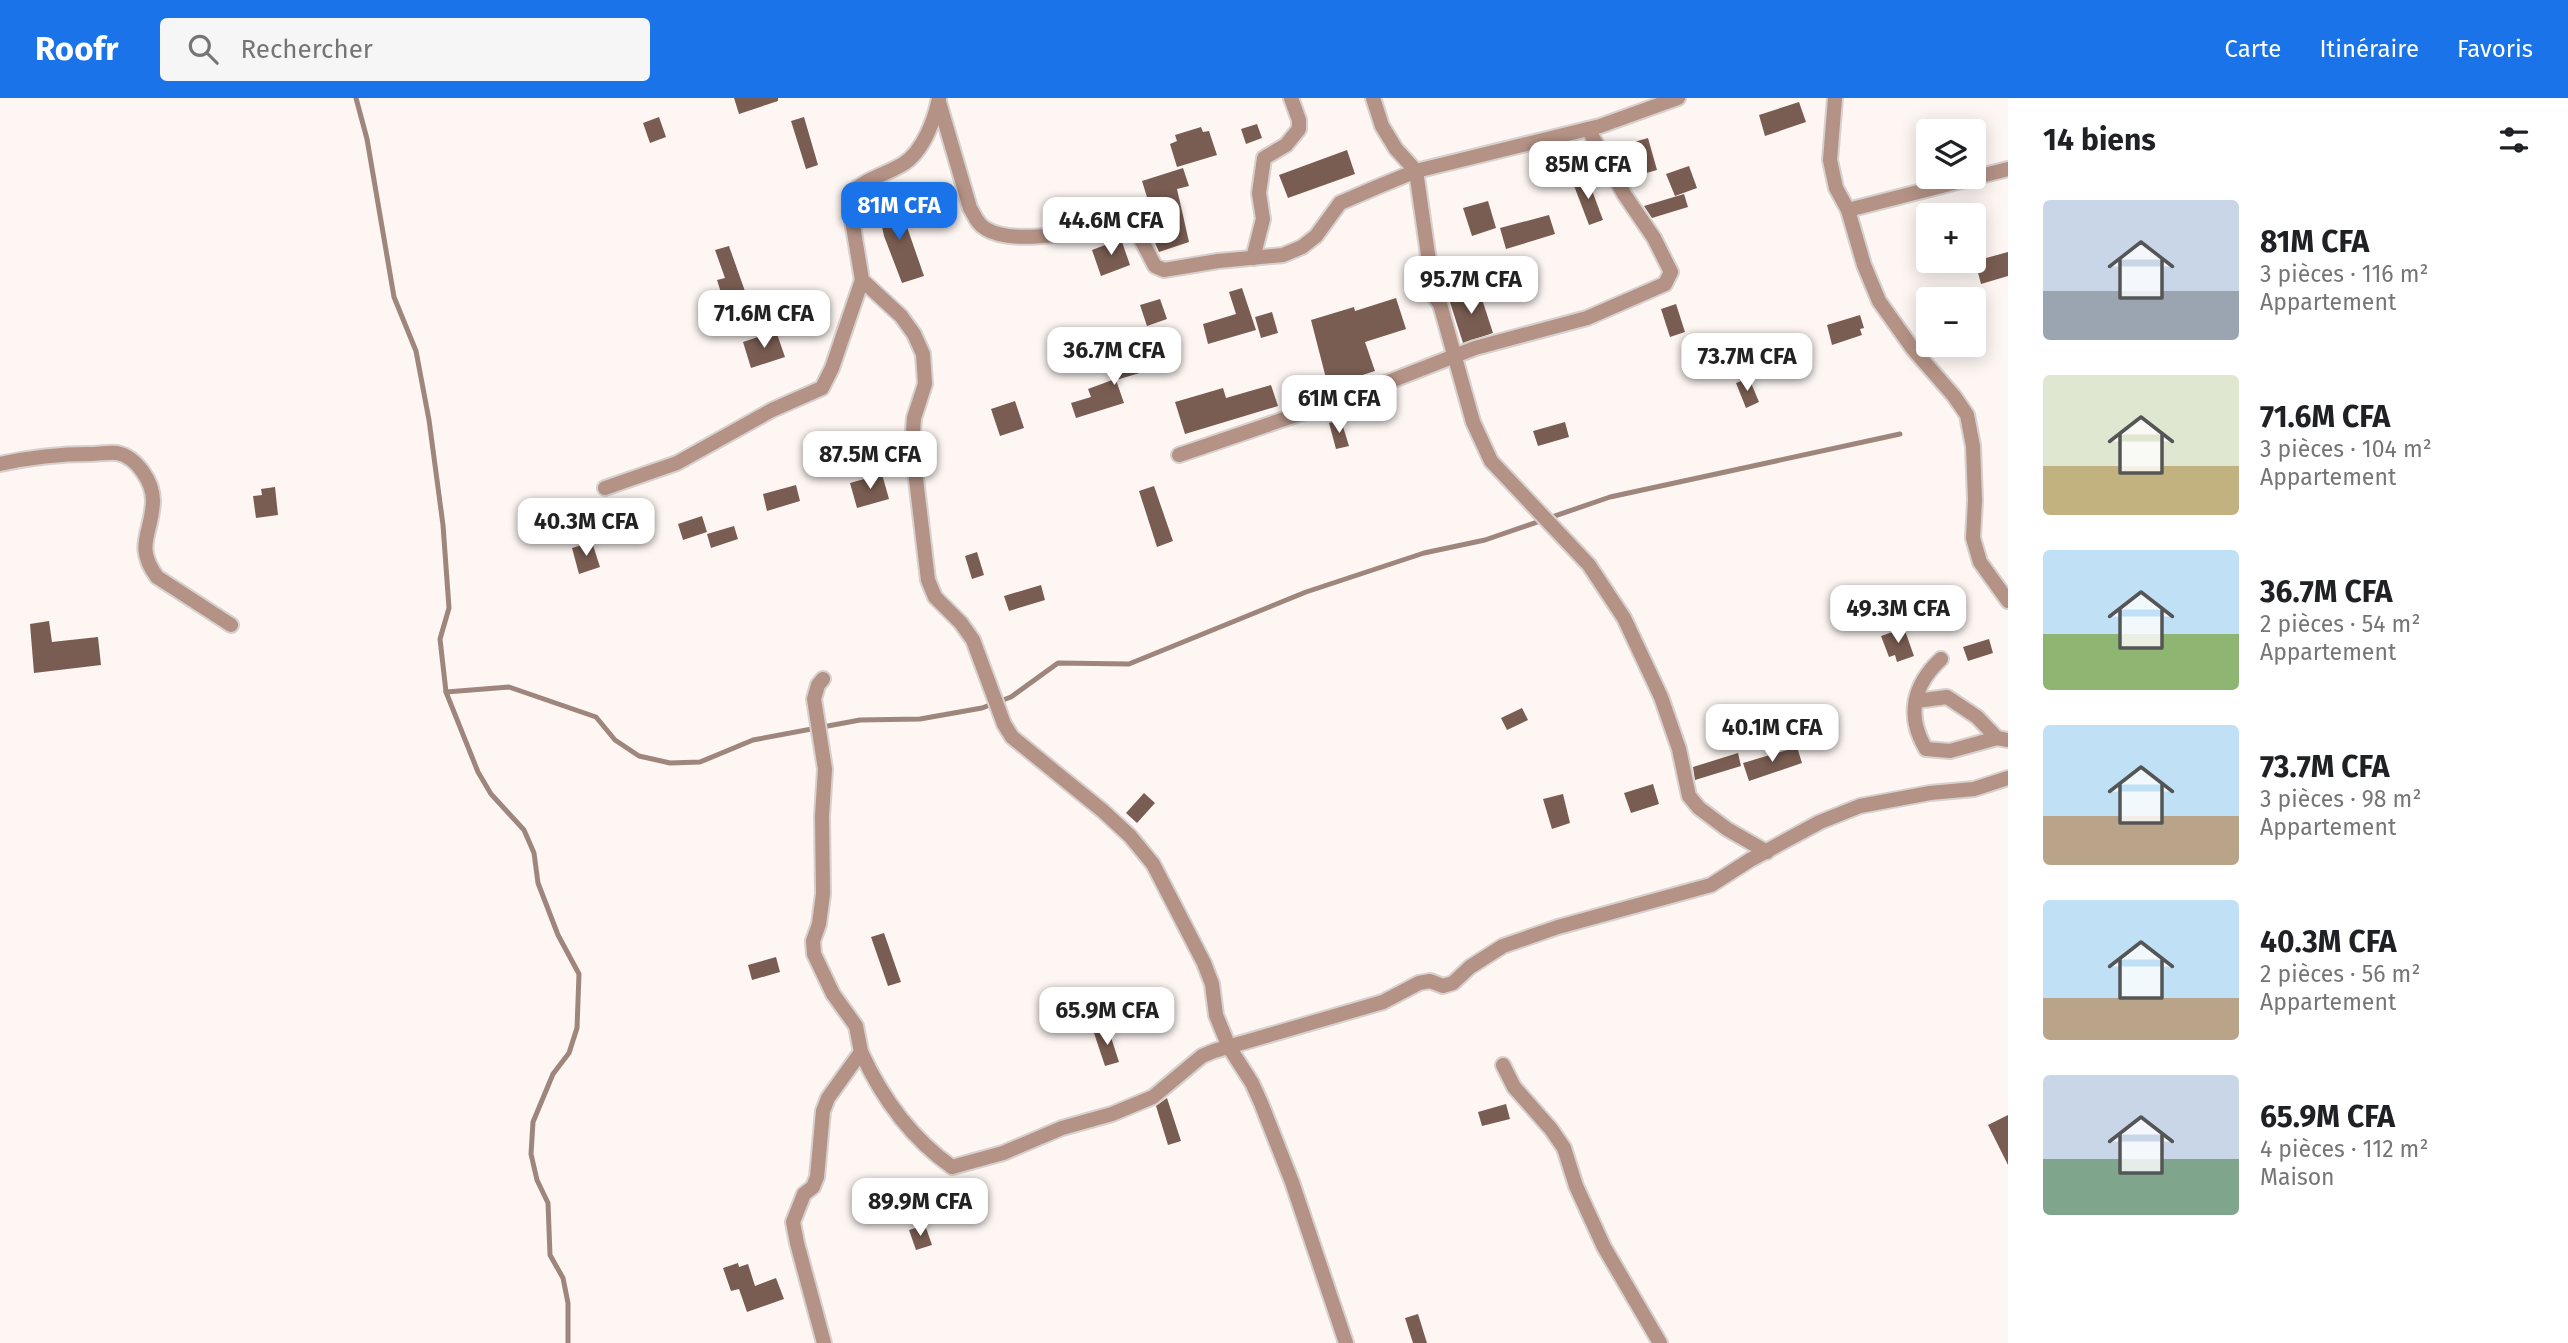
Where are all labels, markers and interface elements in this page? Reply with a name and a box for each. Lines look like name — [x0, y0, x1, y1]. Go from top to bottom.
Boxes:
search box — [160, 18, 650, 81]
text: Roofr — [35, 29, 118, 69]
icon: search — [184, 30, 222, 68]
text: Rechercher — [240, 34, 373, 65]
text: Carte — [2225, 35, 2281, 63]
text: Itinéraire — [2319, 35, 2419, 63]
text: Favoris — [2457, 35, 2533, 63]
map controls — [1916, 119, 1986, 357]
button: layers — [1916, 119, 1986, 189]
icon: filters — [2495, 121, 2533, 159]
text: 14 biens — [2043, 122, 2156, 158]
pin: 85M CFA — [1523, 141, 1653, 201]
text: 85M CFA — [1545, 150, 1631, 178]
pin: 81M CFA — [834, 183, 964, 242]
text: 81M CFA — [857, 191, 941, 219]
pin: 44.6M CFA — [1031, 198, 1191, 257]
button: + — [1916, 203, 1986, 273]
text: 44.6M CFA — [1059, 206, 1163, 234]
text: 81M CFA — [2260, 224, 2369, 260]
icon: home — [2099, 228, 2183, 312]
pin: 95.7M CFA — [1391, 256, 1551, 316]
text: 3 pièces · 116 m² — [2260, 260, 2429, 288]
text: 95.7M CFA — [1420, 265, 1522, 293]
button: − — [1916, 287, 1986, 357]
text: Appartement — [2260, 288, 2396, 316]
pin: 71.6M CFA — [684, 290, 844, 350]
text: 71.6M CFA — [714, 299, 814, 327]
pin: 36.7M CFA — [1034, 328, 1194, 387]
pin: 73.7M CFA — [1667, 334, 1827, 393]
text: 36.7M CFA — [1063, 336, 1165, 364]
text: 73.7M CFA — [1697, 342, 1797, 370]
pin: 61M CFA — [1274, 376, 1404, 435]
text: 61M CFA — [1298, 384, 1380, 412]
text: 71.6M CFA — [2260, 399, 2390, 435]
icon: home — [2099, 403, 2183, 487]
pin: 87.5M CFA — [790, 432, 950, 491]
text: 3 pièces · 104 m² — [2260, 435, 2432, 463]
text: 87.5M CFA — [819, 440, 921, 468]
text: Appartement — [2260, 463, 2396, 491]
pin: 40.3M CFA — [506, 498, 666, 558]
text: 40.3M CFA — [534, 507, 638, 535]
text: 36.7M CFA — [2260, 574, 2393, 610]
icon: home — [2099, 578, 2183, 662]
pin: 49.3M CFA — [1818, 586, 1978, 645]
text: 49.3M CFA — [1846, 594, 1950, 622]
text: 2 pièces · 54 m² — [2260, 610, 2420, 638]
text: Appartement — [2260, 638, 2396, 666]
pin: 40.1M CFA — [1692, 704, 1852, 764]
text: 40.1M CFA — [1722, 713, 1822, 741]
text: 73.7M CFA — [2260, 749, 2389, 785]
icon: home — [2099, 753, 2183, 837]
text: 3 pièces · 98 m² — [2260, 785, 2421, 813]
text: Appartement — [2260, 813, 2396, 841]
text: 40.3M CFA — [2260, 924, 2397, 960]
icon: home — [2099, 928, 2183, 1012]
text: 2 pièces · 56 m² — [2260, 960, 2420, 988]
pin: 65.9M CFA — [1027, 988, 1187, 1047]
text: Appartement — [2260, 988, 2396, 1016]
text: 65.9M CFA — [1055, 996, 1159, 1024]
text: 65.9M CFA — [2260, 1099, 2395, 1135]
icon: home — [2099, 1103, 2183, 1187]
text: 4 pièces · 112 m² — [2260, 1135, 2428, 1163]
text: Maison — [2260, 1163, 2335, 1191]
pin: 89.9M CFA — [840, 1178, 1000, 1238]
text: 89.9M CFA — [868, 1187, 972, 1215]

